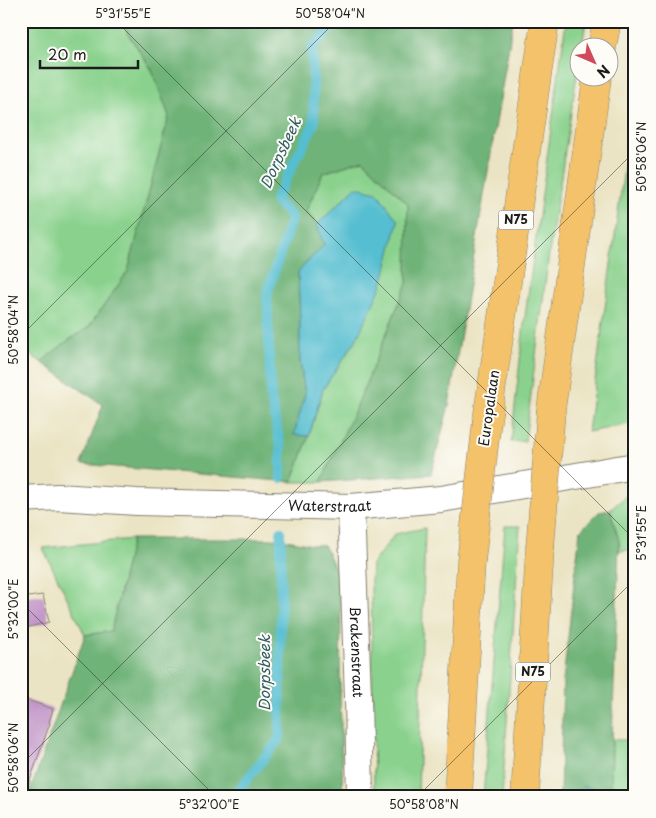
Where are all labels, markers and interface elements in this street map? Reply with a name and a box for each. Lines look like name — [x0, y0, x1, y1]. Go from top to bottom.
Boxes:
text: 5°31'55"E — [95, 4, 151, 22]
text: 50°58'04"N — [295, 4, 365, 22]
scale bar — [40, 38, 138, 70]
north arrow — [568, 38, 618, 88]
text: 20 m — [48, 42, 87, 65]
text: N — [592, 60, 615, 83]
water label: Dorpsbeek — [253, 112, 307, 192]
text: 50°58'06"N — [632, 122, 650, 192]
road number: N75 — [498, 210, 534, 230]
text: 50°58'04"N — [4, 295, 22, 365]
street label: Europalaan — [473, 368, 504, 447]
street label: Waterstraat — [288, 494, 372, 517]
text: 5°31'55"E — [632, 505, 650, 561]
text: 5°32'00"E — [4, 578, 22, 640]
street label: Brakenstraat — [345, 606, 369, 698]
water label: Dorpsbeek — [252, 634, 275, 711]
road number: N75 — [516, 662, 550, 682]
text: 50°58'06"N — [4, 723, 22, 793]
text: 5°32'00"E — [178, 795, 240, 813]
text: 50°58'08"N — [389, 795, 459, 813]

